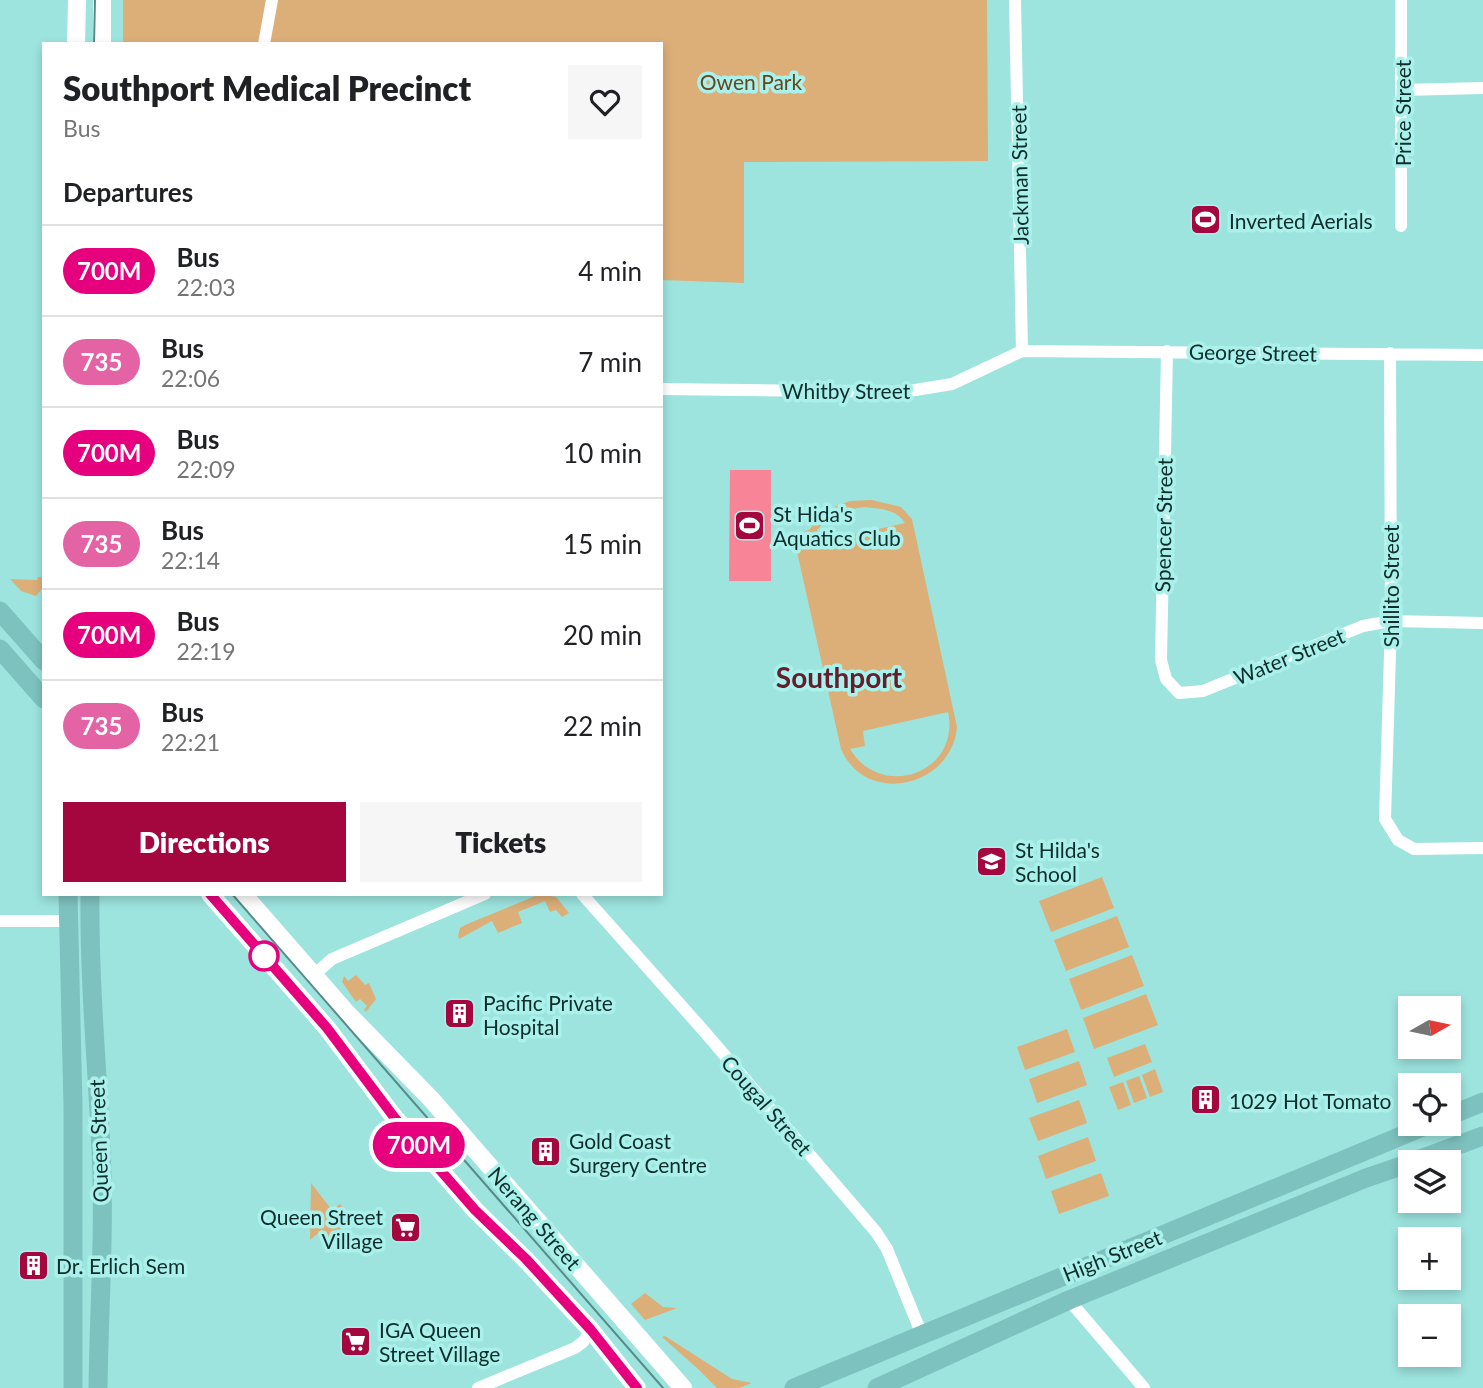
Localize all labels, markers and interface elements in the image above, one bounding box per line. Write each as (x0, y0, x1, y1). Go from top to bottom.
street label: Price Street (1390, 59, 1415, 166)
button: heart (568, 65, 642, 139)
text: Southport Medical Precinct (63, 68, 471, 108)
park label: Owen Park (700, 69, 803, 94)
street label: Jackman Street (1005, 104, 1033, 245)
text: Bus (63, 114, 100, 142)
text: Departures (63, 176, 193, 208)
sports icon: Inverted Aerials (1189, 203, 1223, 237)
place label: Inverted Aerials (1229, 208, 1373, 233)
text: Bus (176, 241, 219, 273)
text: 4 min (578, 255, 642, 287)
text: 700M (77, 256, 141, 285)
text: 22:03 (176, 273, 236, 301)
text: Bus (161, 332, 204, 364)
street label: George Street (1189, 338, 1318, 366)
text: 7 min (578, 346, 642, 378)
text: 735 (81, 347, 122, 376)
text: 22:06 (161, 364, 220, 392)
street label: Whitby Street (782, 378, 911, 403)
text: Bus (176, 423, 219, 455)
text: 10 min (563, 437, 642, 469)
text: 700M (77, 438, 141, 467)
text: 22:09 (176, 455, 236, 483)
street label: Spencer Street (1149, 457, 1177, 592)
place label: St Hida's Aquatics Club (773, 501, 901, 550)
sports icon: St Hida's Aquatics Club (733, 508, 767, 542)
text: Bus (161, 514, 204, 546)
street label: Shillito Street (1378, 524, 1403, 647)
text: 15 min (563, 528, 642, 560)
text: 735 (81, 529, 122, 558)
text: 22:14 (161, 546, 220, 574)
text: Bus (176, 605, 219, 637)
text: 20 min (563, 619, 642, 651)
text: 700M (77, 620, 141, 649)
street label: Water Street (1230, 622, 1348, 690)
text: 22:19 (176, 637, 236, 665)
district label: Southport (776, 660, 903, 694)
text: Bus (161, 696, 204, 728)
text: 22 min (563, 710, 642, 742)
text: 735 (81, 711, 122, 740)
text: 22:21 (161, 728, 220, 756)
button: Directions (63, 802, 346, 882)
button: Tickets (360, 802, 642, 882)
place label: St Hilda's School (1015, 837, 1100, 886)
school or university icon: St Hilda's School (975, 844, 1009, 878)
unlabelled marker (249, 941, 279, 971)
place label: Pacific Private Hospital (483, 990, 613, 1039)
north arrow (1398, 996, 1461, 1059)
map controls (1398, 996, 1461, 1367)
building icon: Pacific Private Hospital (443, 997, 477, 1031)
street label: Cougal Street (717, 1050, 818, 1161)
button: locate (1398, 1073, 1461, 1136)
street label: Queen Street (83, 1079, 113, 1203)
building icon: 1029 Hot Tomato (1189, 1083, 1223, 1117)
place label: 1029 Hot Tomato (1229, 1088, 1392, 1113)
line badge: 700M (370, 1122, 468, 1168)
place label: Gold Coast Surgery Centre (569, 1128, 707, 1177)
text: 700M (387, 1130, 451, 1159)
building icon: Gold Coast Surgery Centre (529, 1135, 563, 1169)
button: layers (1398, 1150, 1461, 1213)
street label: Nerang Street (484, 1161, 587, 1275)
place label: Queen Street Village (260, 1204, 383, 1253)
supermarket icon: Queen Street Village (389, 1211, 423, 1245)
street label: High Street (1059, 1224, 1165, 1286)
button: + (1398, 1227, 1461, 1290)
building icon: Dr. Erlich Sem (16, 1248, 50, 1282)
place label: Dr. Erlich Sem (56, 1253, 185, 1278)
button: − (1398, 1304, 1461, 1367)
place label: IGA Queen Street Village (379, 1317, 500, 1366)
supermarket icon: IGA Queen Street Village (339, 1324, 373, 1358)

